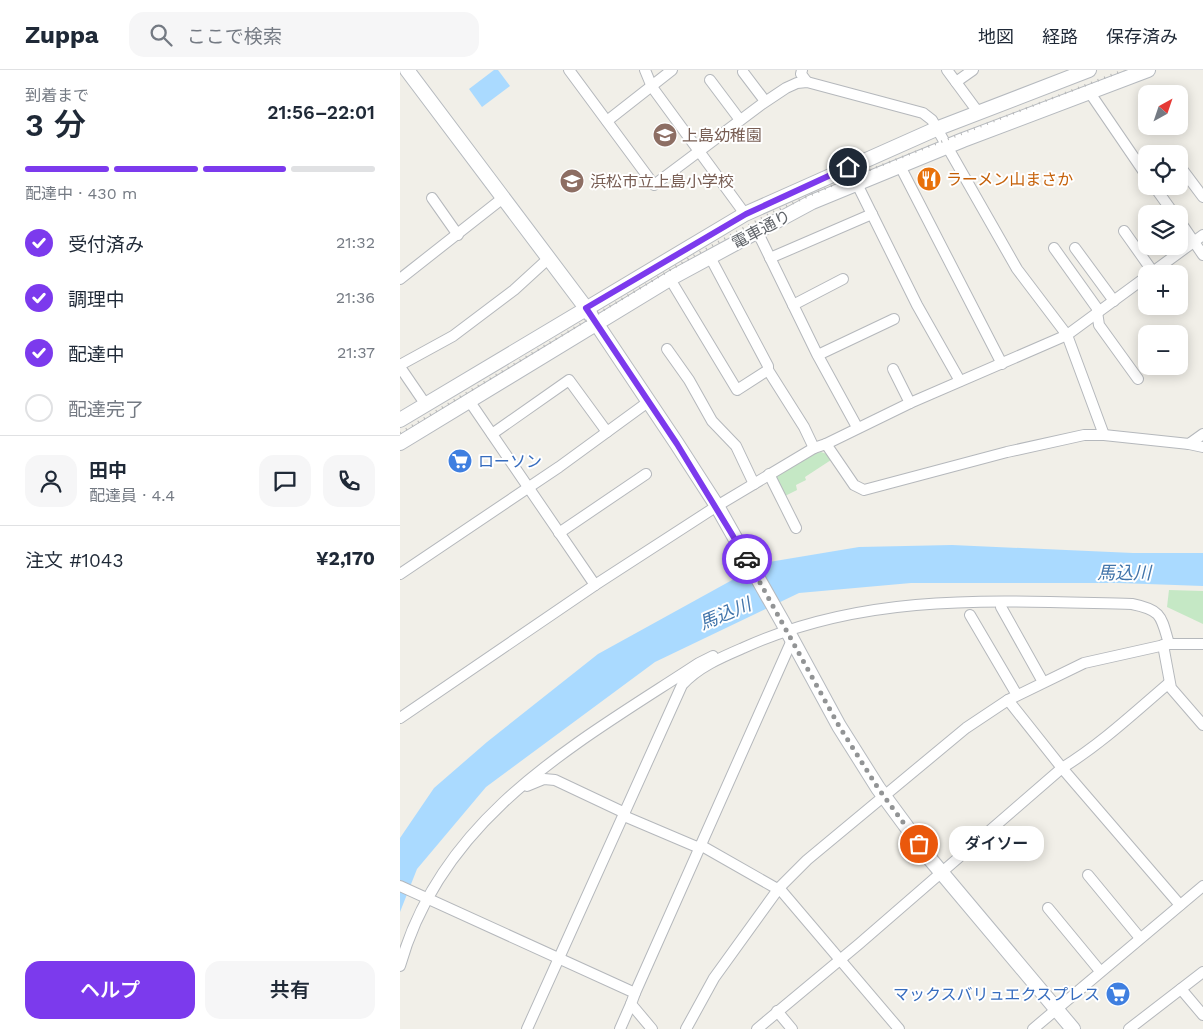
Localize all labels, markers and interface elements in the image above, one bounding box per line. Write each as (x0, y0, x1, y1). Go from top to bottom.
search box (129, 12, 479, 57)
text: Zuppa (25, 21, 99, 49)
icon: search (147, 21, 175, 49)
text: ここで検索 (187, 25, 282, 48)
text: 地図 (978, 26, 1014, 47)
text: 経路 (1042, 26, 1078, 47)
text: 保存済み (1106, 26, 1178, 47)
north arrow (1138, 85, 1188, 135)
map controls (1138, 85, 1188, 375)
text: 到着まで (25, 86, 89, 105)
text: 21:56–22:01 (267, 101, 375, 124)
text: 3 分 (25, 106, 86, 144)
school or university icon: 上島幼稚園 (652, 122, 678, 148)
place label: 上島幼稚園 (682, 126, 762, 145)
button: locate (1138, 145, 1188, 195)
pin (827, 146, 869, 188)
icon: home (834, 153, 862, 181)
restaurant icon: ラーメン山まさか (916, 166, 942, 192)
school or university icon: 浜松市立上島小学校 (559, 168, 585, 194)
place label: ラーメン山まさか (946, 170, 1073, 189)
place label: 浜松市立上島小学校 (590, 172, 734, 191)
text: 配達中 · 430 m (25, 184, 137, 203)
button: layers (1138, 205, 1188, 255)
street label: 電車通り (729, 206, 794, 253)
icon: check (25, 229, 53, 257)
text: 受付済み (68, 233, 144, 256)
text: 21:32 (336, 233, 375, 252)
button: + (1138, 265, 1188, 315)
icon: check (25, 284, 53, 312)
text: 調理中 (68, 288, 125, 311)
text: 21:36 (336, 288, 375, 307)
button: − (1138, 325, 1188, 375)
icon: check (25, 339, 53, 367)
text: 配達中 (68, 343, 125, 366)
text: 21:37 (337, 343, 375, 362)
text: 配達完了 (68, 398, 144, 421)
supermarket icon: ローソン (447, 448, 473, 474)
place label: ローソン (478, 452, 542, 471)
button: person (25, 455, 77, 507)
button: chat (259, 455, 311, 507)
button: phone (323, 455, 375, 507)
text: 田中 (89, 459, 127, 482)
text: 配達員 · 4.4 (89, 486, 175, 505)
courier (722, 534, 772, 584)
icon: car (733, 545, 761, 573)
text: ¥2,170 (316, 547, 375, 570)
text: 注文 #1043 (25, 549, 124, 572)
water label: 馬込川 (1097, 562, 1153, 583)
water label: 馬込川 (696, 593, 756, 634)
pin (898, 823, 940, 865)
callout: ダイソー (949, 826, 1044, 862)
icon: bag (905, 830, 933, 858)
text: ダイソー (964, 834, 1029, 853)
button: ヘルプ (25, 961, 195, 1019)
button: 共有 (205, 961, 375, 1019)
supermarket icon: マックスバリュエクスプレス (1105, 981, 1131, 1007)
place label: マックスバリュエクスプレス (893, 985, 1100, 1004)

